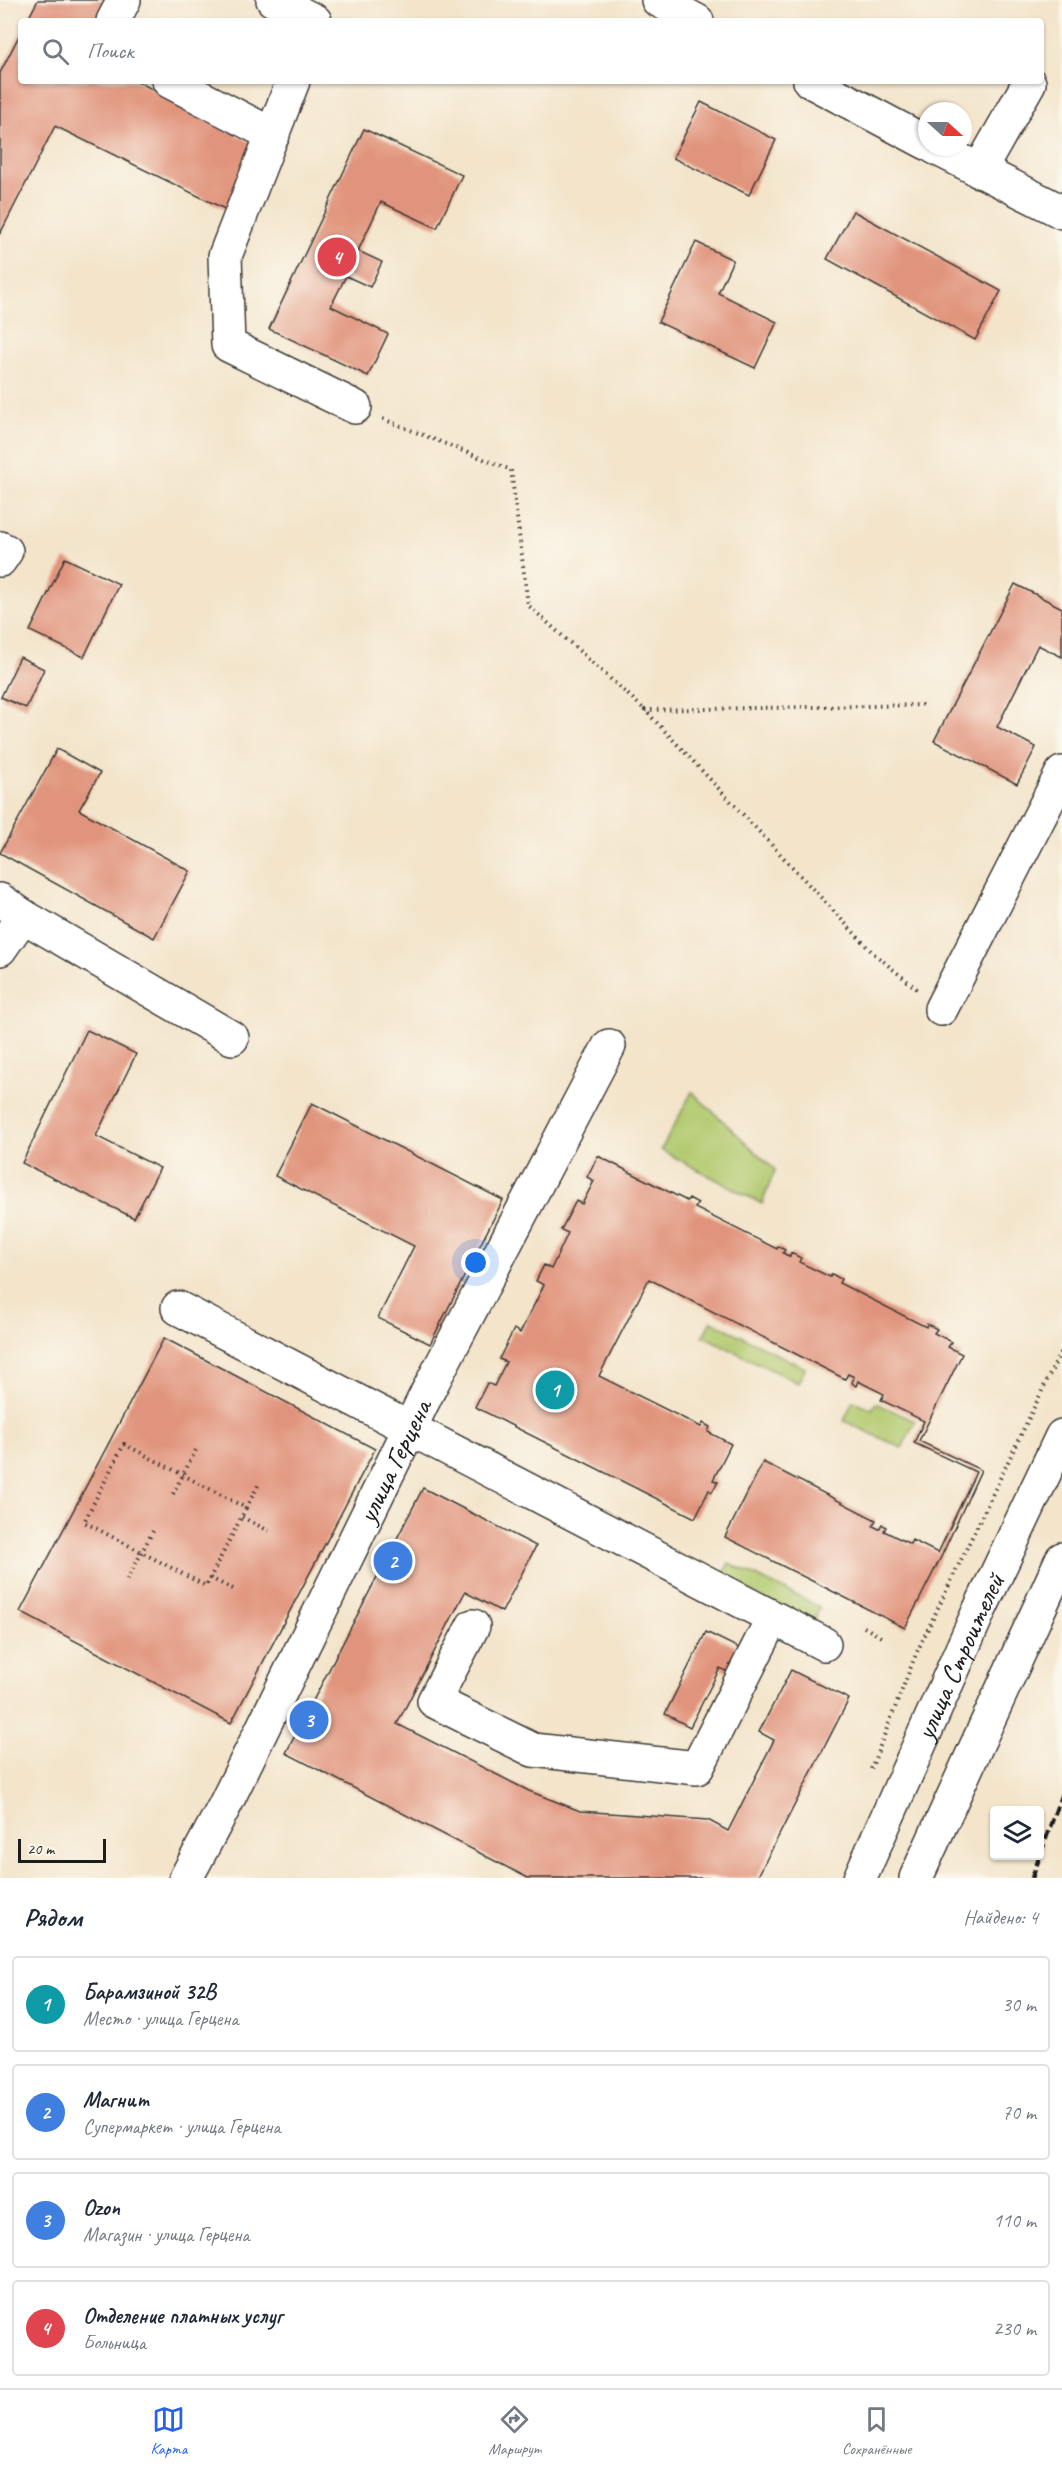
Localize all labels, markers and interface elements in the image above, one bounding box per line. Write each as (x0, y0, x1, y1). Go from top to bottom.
search box (18, 18, 1044, 84)
icon: search (39, 35, 72, 68)
text: Поиск (87, 37, 133, 65)
north arrow (918, 102, 972, 156)
pin: 4 (318, 234, 356, 280)
your location (461, 1248, 490, 1277)
pin: 1 (536, 1368, 574, 1412)
street label: улица Герцена (348, 1392, 440, 1530)
pin: 2 (374, 1538, 412, 1584)
street label: улица Строителей (906, 1566, 1013, 1747)
pin: 3 (290, 1698, 328, 1742)
map controls (990, 1806, 1044, 1860)
button: layers (990, 1806, 1044, 1860)
scale bar (18, 1836, 106, 1864)
text: 20 m (27, 1839, 54, 1859)
text: Рядом (24, 1901, 82, 1934)
text: Найдено: 4 (963, 1905, 1038, 1930)
text: Барамзиной 32В (83, 1978, 216, 2006)
text: 1 (41, 1992, 50, 2017)
text: 30 m (1002, 1992, 1036, 2017)
text: Место · улица Герцена (83, 2006, 238, 2031)
text: Магнит (83, 2086, 149, 2114)
text: 2 (41, 2100, 50, 2125)
text: 70 m (1002, 2100, 1036, 2125)
text: Супермаркет · улица Герцена (83, 2114, 280, 2139)
text: Ozon (83, 2194, 120, 2222)
text: 3 (41, 2208, 50, 2233)
text: 110 m (993, 2208, 1036, 2233)
text: Магазин · улица Герцена (83, 2222, 249, 2247)
text: Отделение платных услуг (83, 2302, 283, 2330)
text: 4 (41, 2316, 50, 2341)
text: 230 m (993, 2316, 1036, 2341)
text: Больница (83, 2330, 146, 2355)
tab: Карта (151, 2403, 187, 2459)
tab: Маршрут (488, 2403, 541, 2459)
tab: Сохранённые (842, 2403, 911, 2459)

